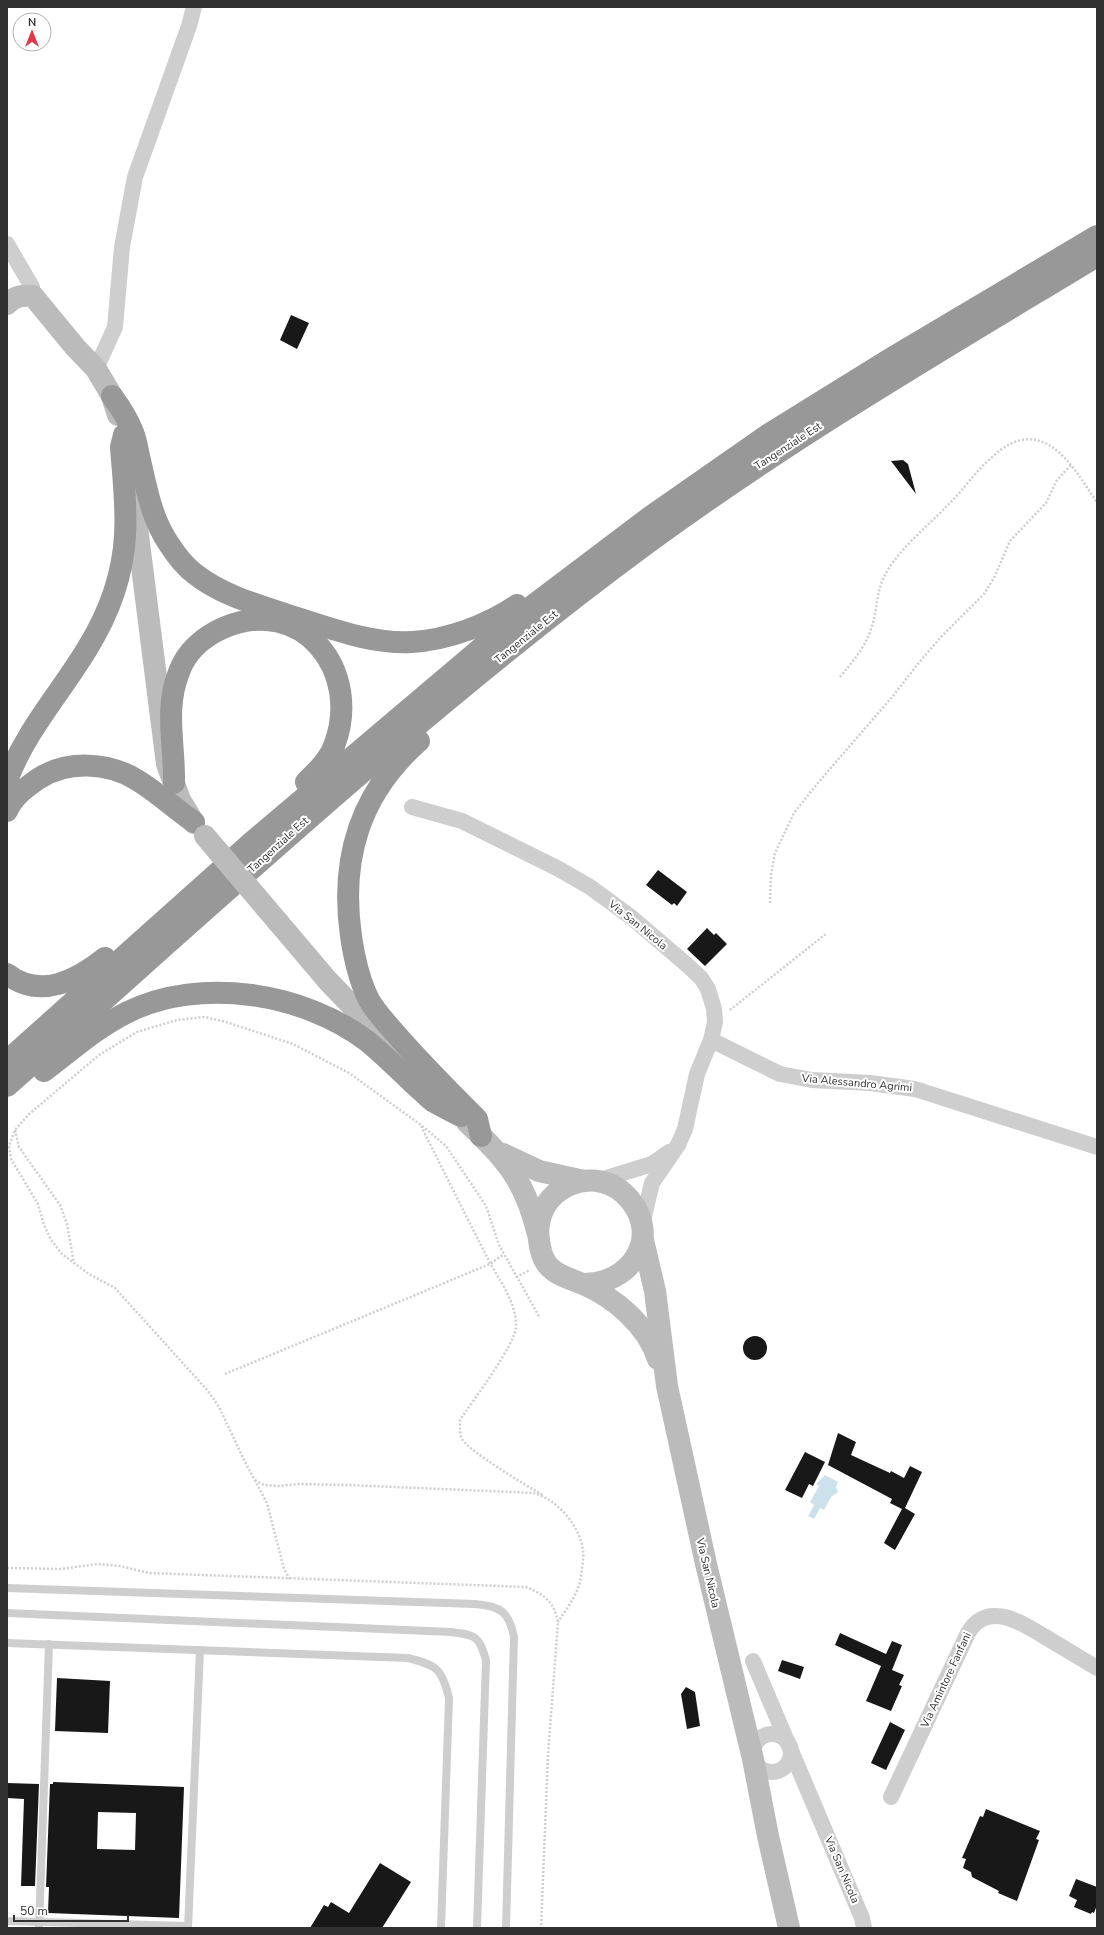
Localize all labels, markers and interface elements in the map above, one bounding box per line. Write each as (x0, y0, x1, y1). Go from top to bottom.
north arrow (12, 12, 52, 52)
text: N (28, 15, 36, 30)
street label: Tangenziale Est (752, 419, 825, 473)
street label: Tangenziale Est (491, 607, 561, 667)
street label: Tangenziale Est (244, 814, 312, 876)
street label: Via San Nicola (605, 896, 671, 953)
street label: Via Alessandro Agrimi (800, 1071, 913, 1095)
street label: Via San Nicola (692, 1536, 723, 1610)
street label: Via Amintore Fanfani (917, 1630, 975, 1731)
street label: Via San Nicola (821, 1833, 863, 1906)
scale bar (14, 1897, 128, 1923)
text: 50 m (20, 1903, 48, 1919)

